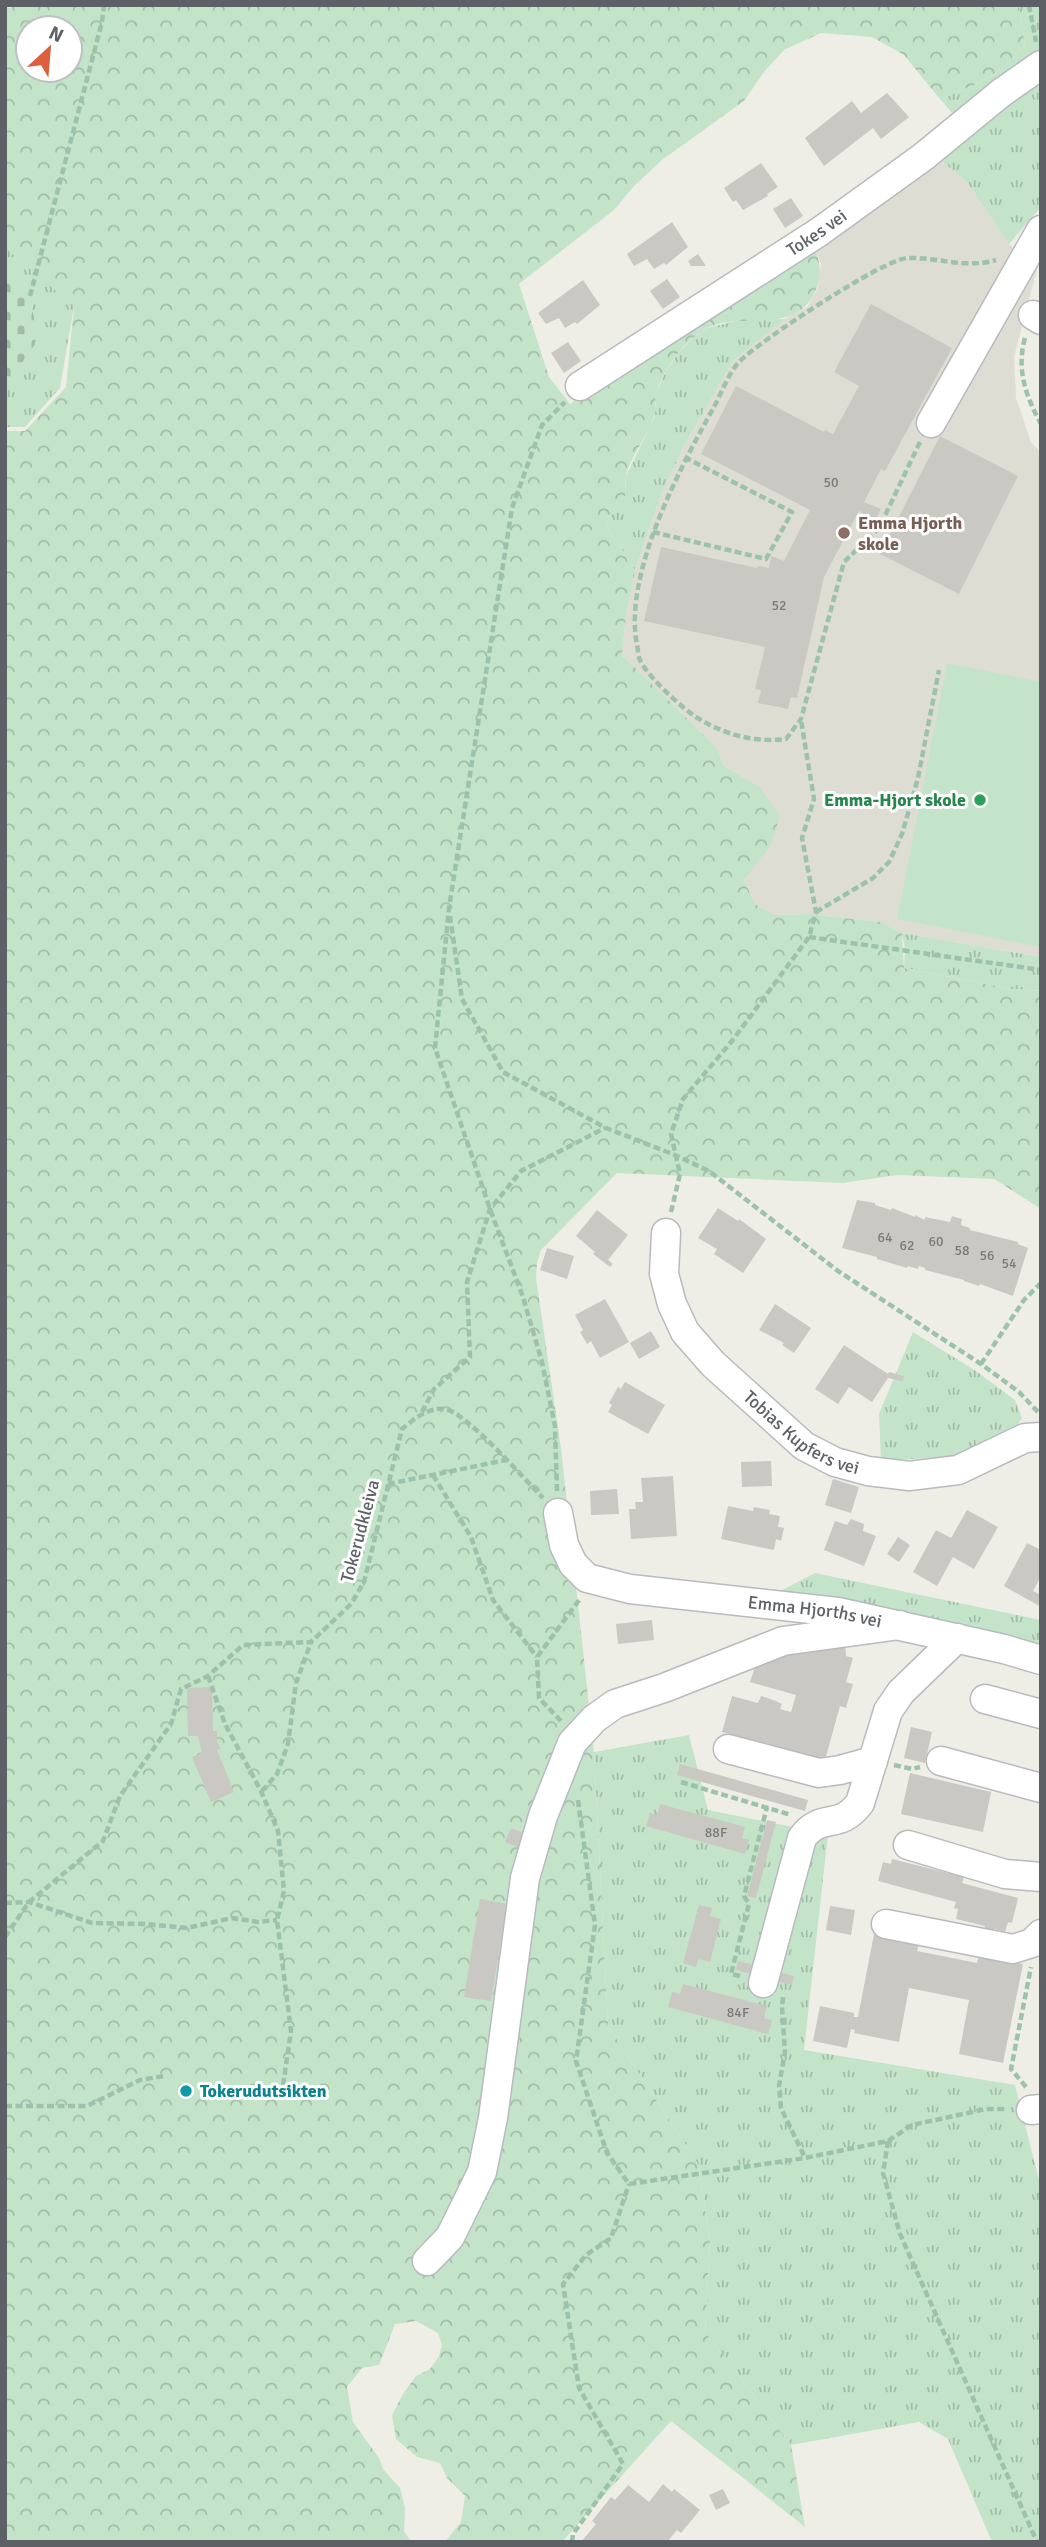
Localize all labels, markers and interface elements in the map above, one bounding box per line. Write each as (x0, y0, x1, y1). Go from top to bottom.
north arrow (14, 14, 84, 84)
text: N (45, 21, 67, 48)
street label: Tokes vei (782, 205, 851, 261)
house number: 50 (823, 474, 839, 491)
place label: Emma Hjorth skole (858, 512, 962, 555)
marker: Emma Hjorth skole (836, 525, 852, 541)
house number: 52 (771, 597, 787, 614)
place label: Emma-Hjort skole (824, 789, 966, 811)
marker: Emma-Hjort skole (972, 792, 988, 808)
house number: 64 (877, 1229, 893, 1246)
house number: 60 (928, 1233, 944, 1250)
house number: 62 (899, 1237, 915, 1254)
house number: 58 (954, 1242, 970, 1259)
house number: 56 (979, 1247, 995, 1264)
house number: 54 (1001, 1255, 1017, 1272)
street label: Tobias Kupfers vei (739, 1386, 862, 1479)
street label: Tokerudkleiva (336, 1477, 384, 1585)
street label: Emma Hjorths vei (747, 1591, 884, 1632)
house number: 88F (705, 1824, 727, 1841)
house number: 84F (727, 2004, 749, 2021)
place label: Tokerudutsikten (200, 2080, 327, 2102)
marker: Tokerudutsikten (178, 2083, 194, 2099)

